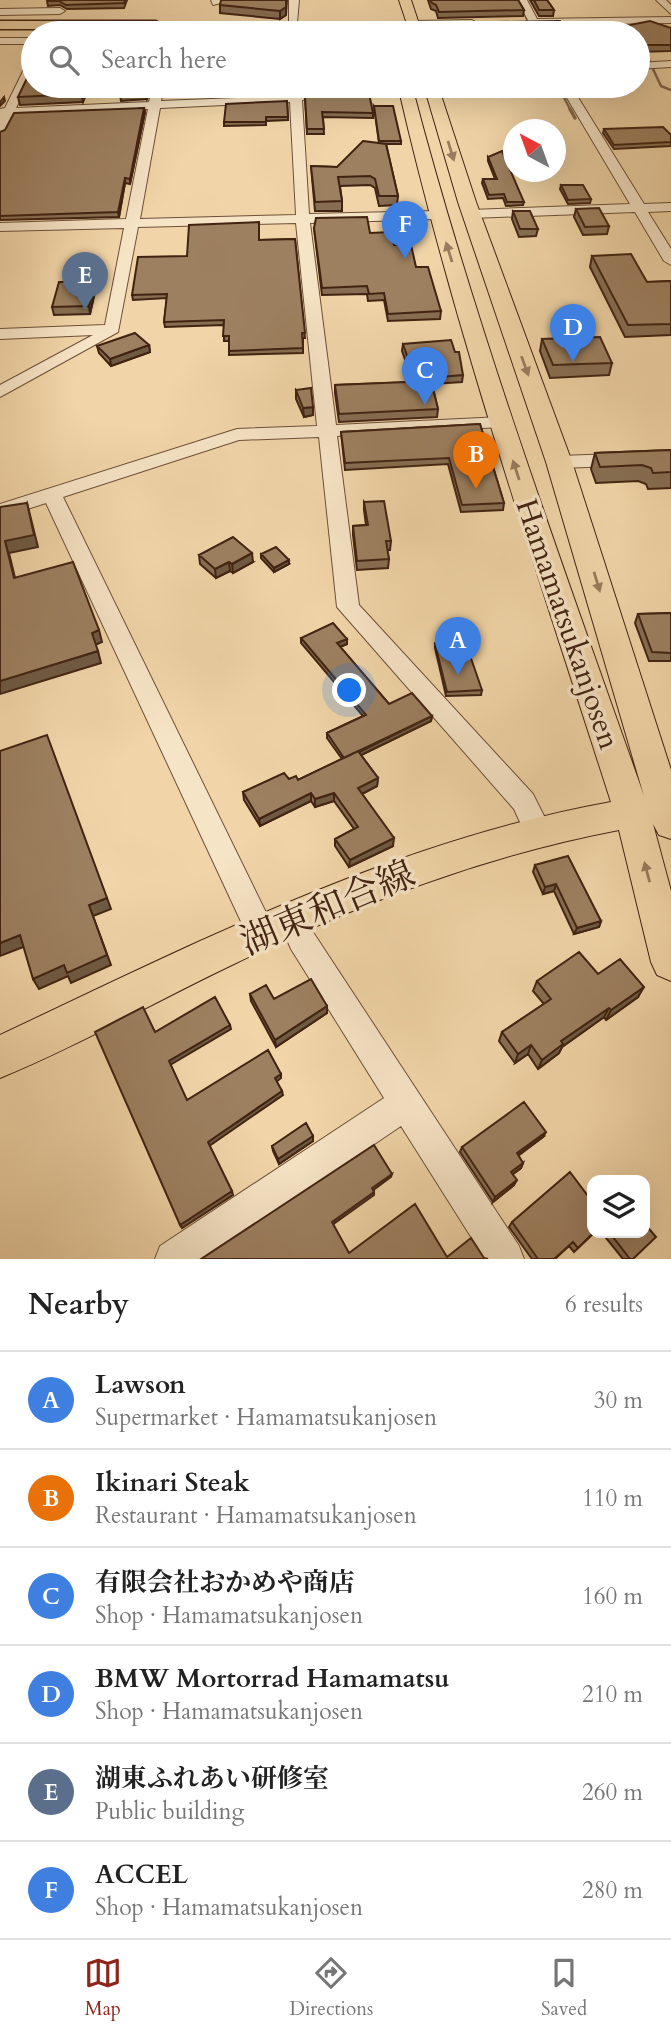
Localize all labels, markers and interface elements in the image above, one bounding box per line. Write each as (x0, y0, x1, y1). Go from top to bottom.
search box (21, 21, 650, 98)
icon: search (45, 41, 83, 79)
text: Search here (101, 42, 227, 77)
north arrow (503, 119, 566, 182)
one-way arrow (447, 141, 457, 162)
pin: F (382, 201, 428, 259)
one-way arrow (444, 242, 454, 263)
pin: E (62, 252, 108, 310)
pin: D (550, 304, 596, 362)
pin: C (402, 347, 448, 405)
one-way arrow (520, 356, 531, 377)
pin: B (453, 431, 499, 489)
one-way arrow (510, 459, 521, 480)
street label: Hamamatsukanjosen (505, 494, 630, 755)
one-way arrow (592, 572, 602, 593)
pin: A (435, 617, 481, 675)
your location (332, 673, 366, 707)
street label: 湖東和合線 (232, 849, 422, 967)
one-way arrow (641, 861, 652, 883)
map controls (587, 1175, 650, 1238)
button: layers (587, 1175, 650, 1238)
text: Nearby (28, 1284, 129, 1325)
text: 6 results (565, 1289, 643, 1320)
text: Lawson (95, 1367, 186, 1402)
text: A (42, 1385, 60, 1416)
text: 30 m (594, 1385, 643, 1416)
text: Supermarket · Hamamatsukanjosen (95, 1402, 437, 1433)
text: Ikinari Steak (95, 1465, 250, 1500)
text: B (43, 1483, 59, 1514)
text: 110 m (582, 1483, 643, 1514)
text: Restaurant · Hamamatsukanjosen (95, 1500, 417, 1531)
text: 有限会社おかめや商店 (95, 1565, 355, 1600)
text: C (42, 1581, 60, 1612)
text: 160 m (582, 1581, 643, 1612)
text: Shop · Hamamatsukanjosen (95, 1600, 363, 1631)
text: BMW Mortorrad Hamamatsu (95, 1661, 450, 1696)
text: D (41, 1679, 61, 1710)
text: 210 m (582, 1679, 643, 1710)
text: Shop · Hamamatsukanjosen (95, 1696, 363, 1727)
text: 湖東ふれあい研修室 (95, 1761, 329, 1796)
text: E (44, 1777, 58, 1808)
text: 260 m (582, 1777, 643, 1808)
text: Public building (95, 1796, 245, 1827)
text: ACCEL (95, 1857, 188, 1892)
text: F (44, 1875, 58, 1906)
text: 280 m (582, 1875, 643, 1906)
text: Shop · Hamamatsukanjosen (95, 1892, 363, 1923)
tab: Map (84, 1954, 122, 2022)
tab: Directions (290, 1954, 373, 2022)
tab: Saved (541, 1954, 587, 2022)

